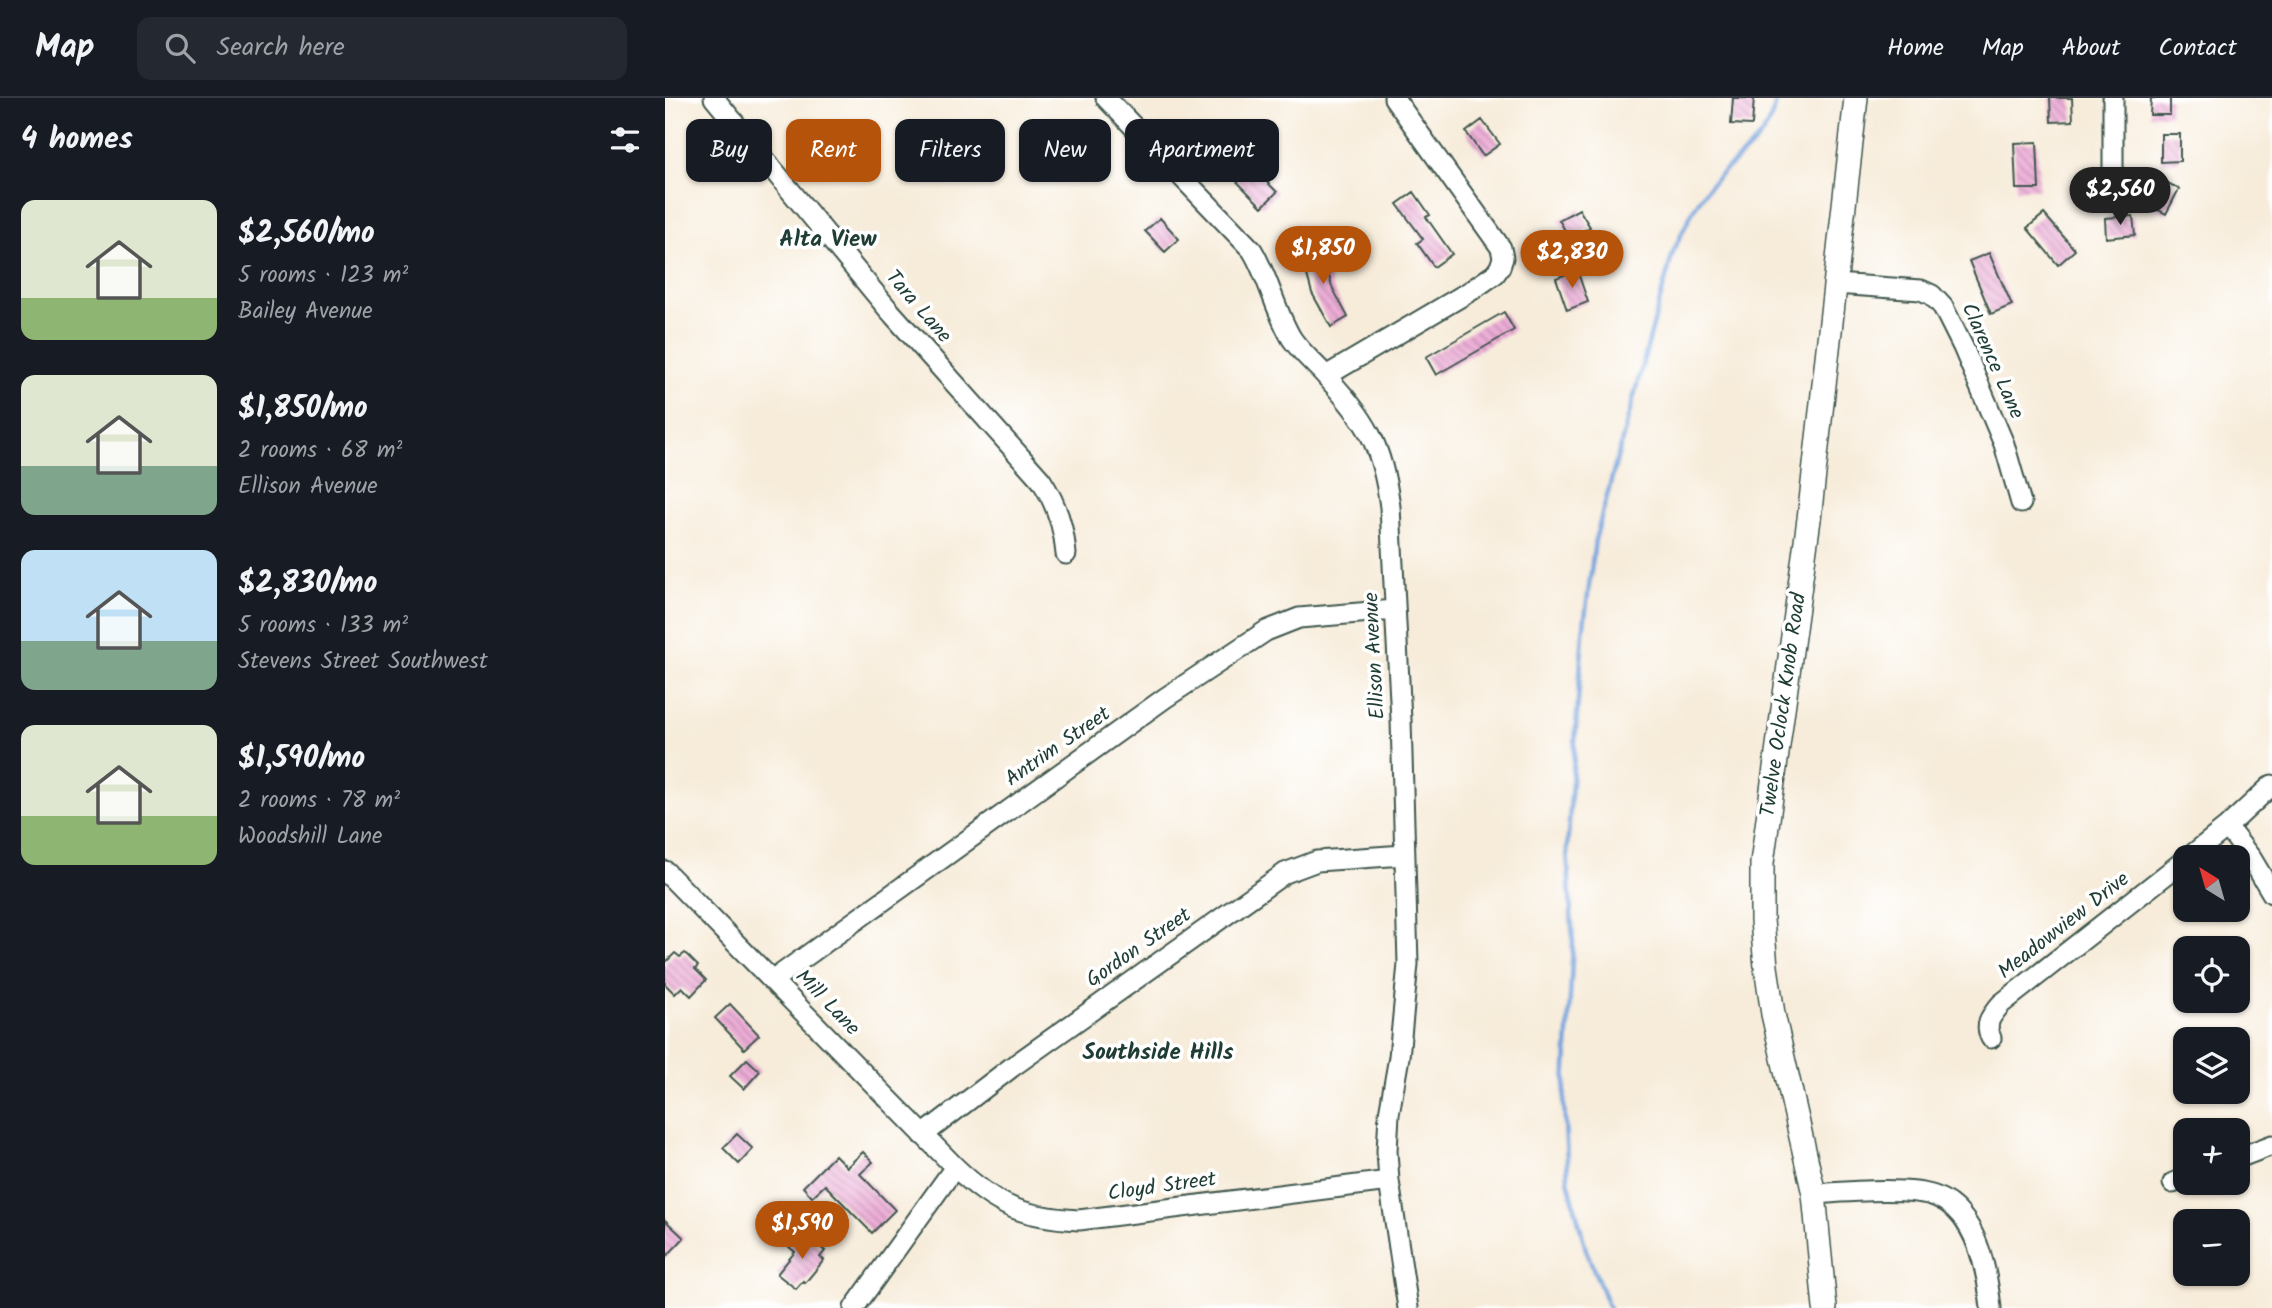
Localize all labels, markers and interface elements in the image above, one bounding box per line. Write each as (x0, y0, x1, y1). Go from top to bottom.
search box (137, 17, 627, 80)
text: Map (35, 22, 95, 75)
text: Search here (217, 27, 345, 69)
icon: search (161, 29, 199, 67)
text: Home (1887, 29, 1944, 68)
text: Map (1982, 29, 2024, 68)
text: About (2062, 29, 2120, 68)
text: Contact (2158, 29, 2237, 68)
text: 4 homes (21, 116, 133, 164)
chip: Buy (686, 119, 772, 182)
chip: Rent (786, 119, 881, 182)
chip: Filters (895, 119, 1005, 182)
chip: New (1019, 119, 1111, 182)
chip: Apartment (1125, 119, 1279, 182)
icon: filters (606, 121, 644, 159)
pin: $2,560 (2063, 167, 2177, 227)
text: $2,560 (2086, 172, 2154, 208)
text: $2,560/mo (238, 210, 375, 258)
district label: Alta View (779, 222, 877, 258)
pin: $1,850 (1266, 226, 1380, 286)
icon: home (77, 228, 161, 312)
pin: $2,830 (1515, 230, 1629, 290)
text: $1,850 (1291, 231, 1355, 267)
text: $2,830 (1536, 235, 1608, 271)
text: 5 rooms · 123 m² (238, 258, 408, 294)
street label: Tara Lane (877, 263, 960, 352)
text: Bailey Avenue (238, 294, 373, 330)
street label: Clarence Lane (1952, 297, 2033, 425)
text: $1,850/mo (238, 385, 368, 433)
icon: home (77, 403, 161, 487)
text: 2 rooms · 68 m² (238, 433, 402, 469)
text: Ellison Avenue (238, 469, 378, 505)
text: $2,830/mo (238, 560, 377, 608)
icon: home (77, 578, 161, 662)
street label: Twelve Oclock Knob Road (1752, 590, 1816, 819)
street label: Ellison Avenue (1355, 591, 1395, 721)
text: 5 rooms · 133 m² (238, 608, 408, 644)
text: Stevens Street Southwest (238, 644, 488, 680)
street label: Antrim Street (998, 698, 1118, 796)
text: $1,590/mo (238, 735, 365, 783)
icon: home (77, 753, 161, 837)
text: 2 rooms · 78 m² (238, 783, 400, 819)
text: Woodshill Lane (238, 819, 382, 855)
north arrow (2173, 845, 2251, 922)
map controls (2173, 845, 2250, 1286)
street label: Meadowview Drive (1991, 864, 2137, 988)
street label: Gordon Street (1079, 899, 1199, 997)
button: locate (2173, 936, 2250, 1013)
street label: Mill Lane (787, 962, 868, 1044)
button: layers (2173, 1027, 2250, 1104)
district label: Southside Hills (1083, 1035, 1234, 1071)
button: + (2173, 1118, 2250, 1195)
street label: Cloyd Street (1106, 1163, 1219, 1211)
pin: $1,590 (745, 1202, 859, 1261)
text: $1,590 (771, 1206, 833, 1242)
button: − (2173, 1209, 2250, 1286)

